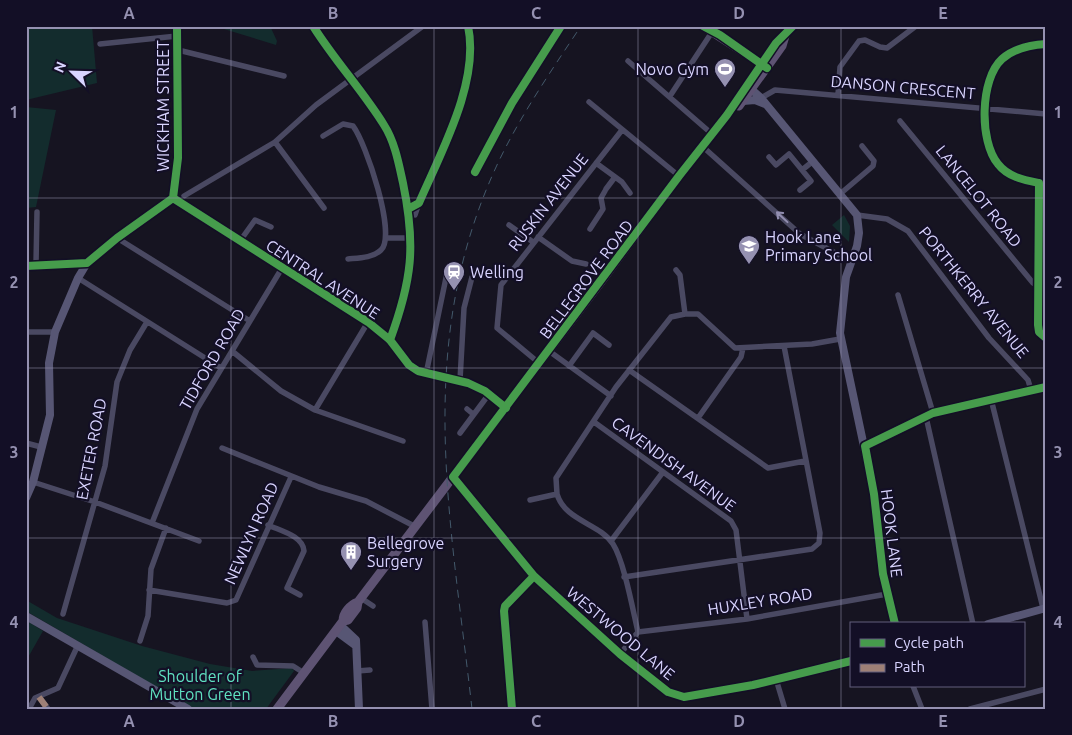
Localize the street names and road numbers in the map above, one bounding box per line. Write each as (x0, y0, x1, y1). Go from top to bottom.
street label: WICKHAM STREET (154, 40, 172, 172)
street label: DANSON CRESCENT (830, 72, 976, 102)
street label: LANCELOT ROAD (933, 142, 1025, 250)
street label: RUSKIN AVENUE (505, 150, 592, 254)
street label: BELLEGROVE ROAD (536, 216, 636, 342)
street label: PORTHKERRY AVENUE (916, 223, 1032, 361)
street label: CENTRAL AVENUE (263, 236, 383, 322)
street label: TIDFORD ROAD (176, 305, 248, 413)
street label: EXETER ROAD (72, 397, 110, 501)
street label: CAVENDISH AVENUE (608, 413, 740, 515)
street label: NEWLYN ROAD (220, 479, 282, 587)
street label: HOOK LANE (878, 488, 906, 578)
street label: WESTWOOD LANE (563, 583, 679, 683)
street label: HUXLEY ROAD (706, 584, 814, 618)

